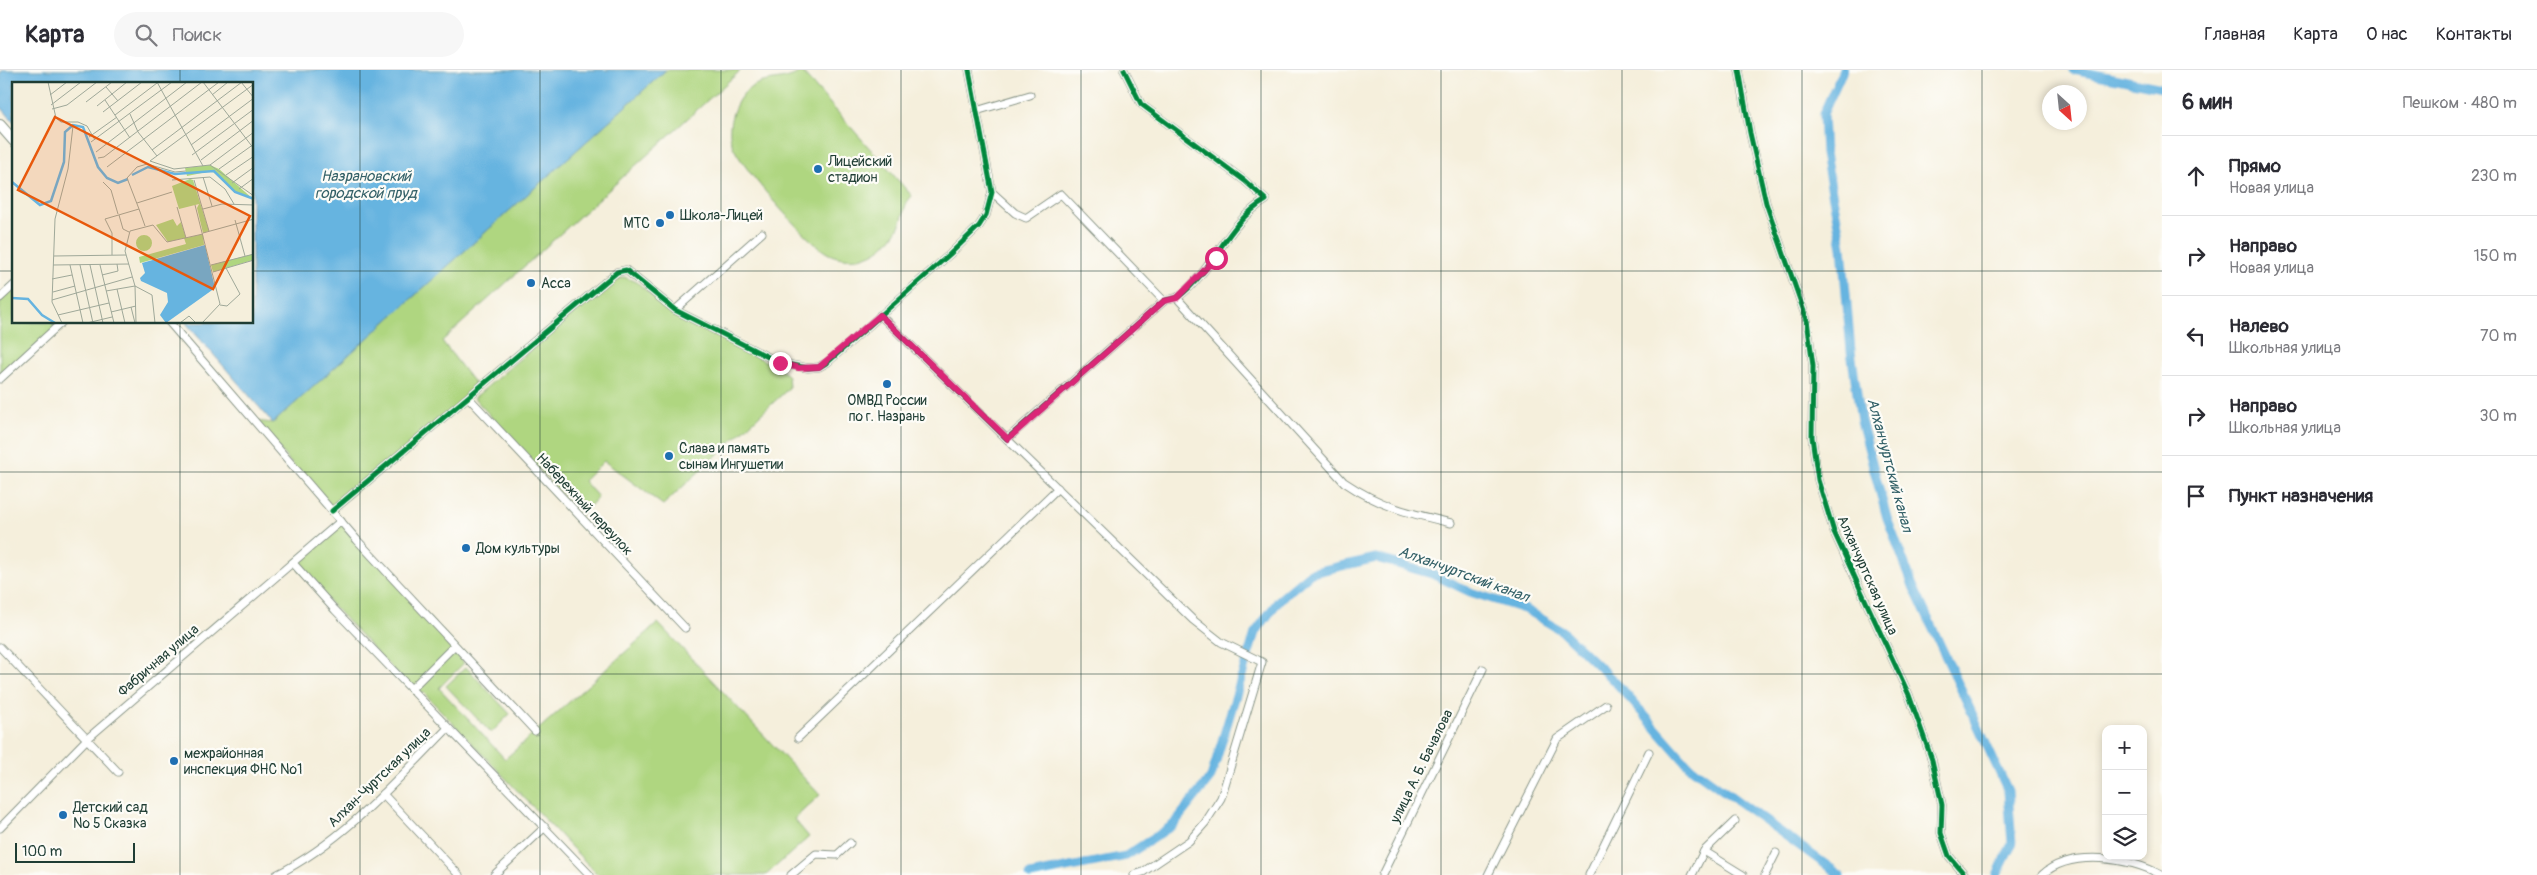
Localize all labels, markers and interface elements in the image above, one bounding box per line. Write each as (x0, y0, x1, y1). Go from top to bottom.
search box (114, 12, 464, 57)
text: Карта (25, 20, 84, 49)
icon: search (132, 21, 160, 49)
text: Поиск (172, 23, 222, 47)
text: Главная (2204, 23, 2265, 46)
text: Карта (2293, 23, 2338, 46)
text: О нас (2366, 23, 2408, 46)
text: Контакты (2436, 23, 2512, 46)
inset map (12, 82, 254, 324)
north arrow (2042, 85, 2087, 130)
text: 6 мин (2182, 89, 2232, 116)
text: Пешком · 480 m (2403, 93, 2517, 113)
place label: Лицейский стадион (827, 153, 892, 186)
text: Прямо (2229, 154, 2281, 178)
icon: ahead (2182, 162, 2210, 190)
marker: Лицейский стадион (812, 163, 824, 175)
text: 230 m (2471, 166, 2517, 186)
water label: Назрановский городской пруд (315, 167, 419, 203)
text: Новая улица (2229, 178, 2314, 198)
place label: Школа-Лицей (680, 207, 763, 224)
marker: Школа-Лицей (664, 209, 676, 221)
place label: МТС (624, 215, 650, 232)
marker: МТС (654, 217, 666, 229)
text: Направо (2229, 234, 2297, 258)
icon: right (2182, 242, 2210, 270)
text: 150 m (2473, 246, 2517, 266)
route start (1205, 247, 1228, 270)
text: Новая улица (2229, 258, 2314, 278)
place label: Асса (541, 275, 571, 292)
marker: Асса (525, 277, 537, 289)
text: Налево (2229, 314, 2289, 338)
icon: left (2182, 322, 2210, 350)
text: 70 m (2480, 326, 2517, 346)
text: Школьная улица (2229, 338, 2341, 358)
route end (769, 352, 792, 375)
marker: ОМВД России по г. Назрань (881, 378, 893, 390)
place label: ОМВД России по г. Назрань (847, 392, 927, 425)
text: Направо (2229, 394, 2297, 418)
water label: Алханчуртский канал (1863, 396, 1917, 535)
icon: right (2182, 402, 2210, 430)
text: 30 m (2479, 406, 2517, 426)
text: Школьная улица (2229, 418, 2341, 438)
place label: Слава и память сынам Ингушетии (679, 440, 783, 473)
street label: Набережный переулок (533, 450, 636, 559)
marker: Слава и память сынам Ингушетии (663, 450, 675, 462)
icon: arrive (2182, 482, 2210, 510)
text: Пункт назначения (2229, 484, 2373, 508)
street label: Алханчуртская улица (1834, 513, 1902, 638)
place label: Дом культуры (475, 540, 560, 557)
marker: Дом культуры (460, 542, 472, 554)
water label: Алханчуртский канал (1396, 542, 1533, 607)
street label: Фабричная улица (114, 621, 202, 700)
street label: улица А. Б. Бачалова (1386, 707, 1456, 827)
street label: Алхан-Чуртская улица (324, 724, 434, 831)
map controls (2102, 725, 2147, 860)
button: + (2102, 725, 2147, 770)
place label: межрайонная инспекция ФНС №1 (184, 745, 303, 778)
marker: межрайонная инспекция ФНС №1 (168, 755, 180, 767)
button: − (2102, 770, 2147, 815)
place label: Детский сад № 5 Сказка (72, 799, 148, 832)
marker: Детский сад № 5 Сказка (57, 809, 69, 821)
button: layers (2102, 815, 2147, 860)
scale bar (15, 840, 135, 863)
text: 100 m (22, 843, 62, 860)

